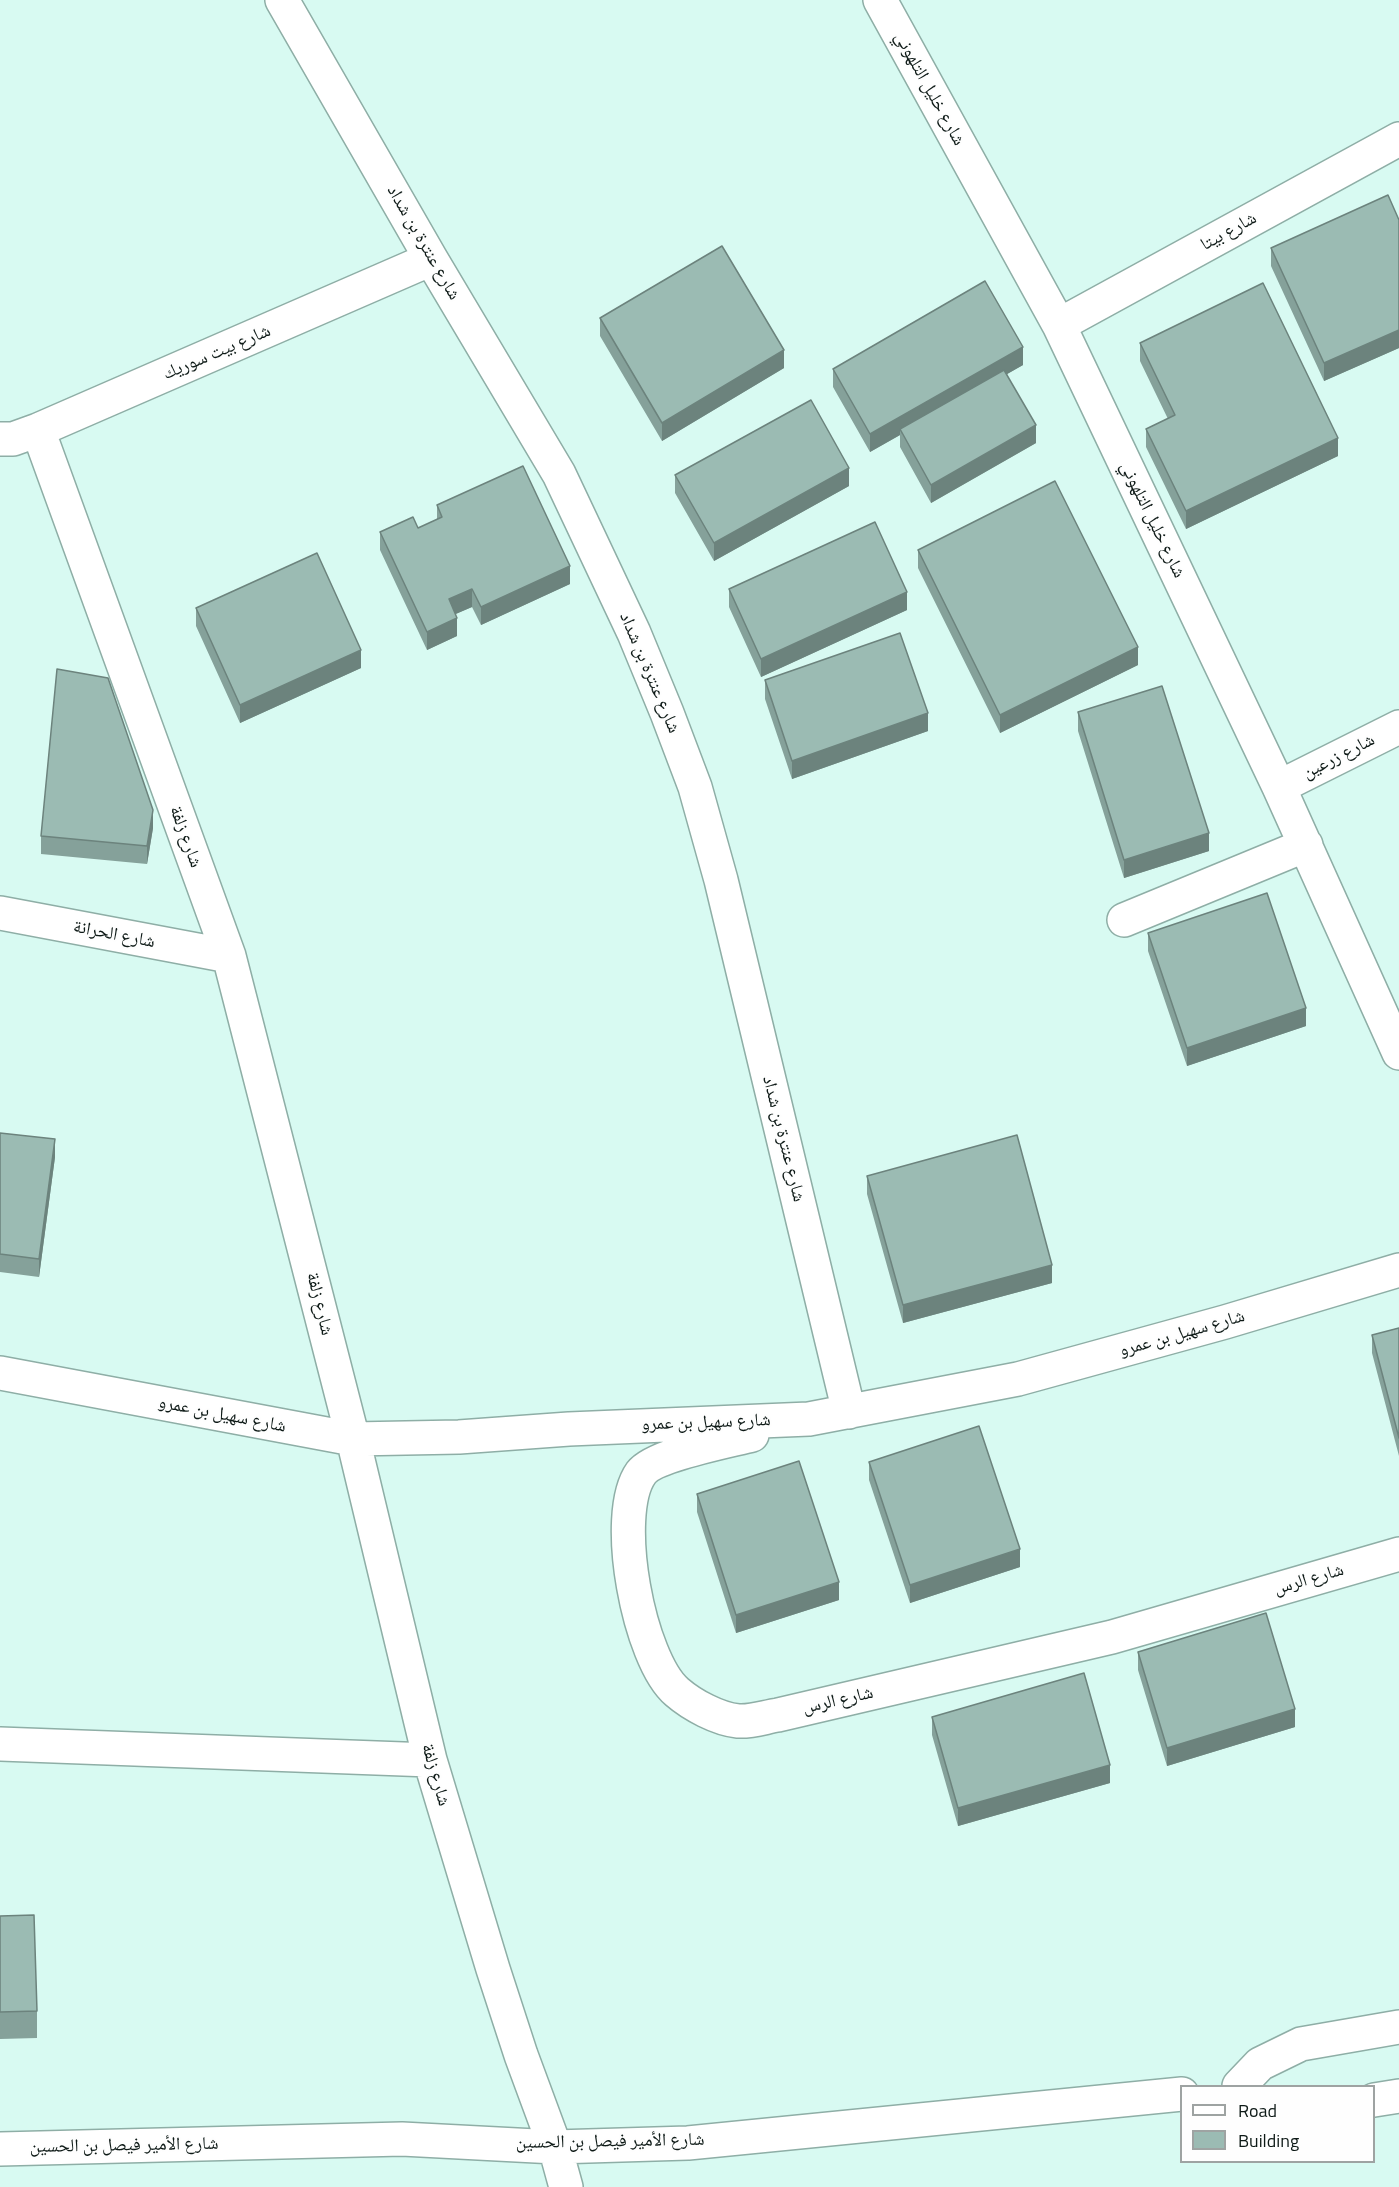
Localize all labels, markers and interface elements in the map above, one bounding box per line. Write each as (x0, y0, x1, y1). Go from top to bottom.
street label: شارع خليل التلهوني (889, 28, 969, 150)
street label: شارع عنترة بن شداد (381, 182, 465, 304)
street label: شارع بيتا (1197, 208, 1261, 256)
street label: شارع بيت سوريك (160, 321, 274, 385)
street label: شارع خليل التلهوني (1115, 458, 1189, 582)
street label: شارع عنترة بن شداد (614, 609, 684, 737)
street label: شارع زرعين (1299, 730, 1379, 784)
street label: شارع زلفة (164, 803, 206, 871)
street label: شارع الحرانة (71, 916, 157, 954)
street label: شارع عنترة بن شداد (757, 1074, 809, 1204)
street label: شارع زلفة (301, 1270, 337, 1338)
street label: شارع سهيل بن عمرو (1117, 1306, 1247, 1362)
street label: شارع سهيل بن عمرو (156, 1392, 288, 1438)
street label: شارع سهيل بن عمرو (641, 1410, 771, 1436)
street label: شارع الرس (1272, 1560, 1346, 1600)
street label: شارع الرس (801, 1682, 875, 1720)
street label: شارع زلفة (416, 1741, 454, 1809)
legend (1180, 2085, 1375, 2163)
text: Road (1238, 2097, 1277, 2124)
text: Building (1238, 2127, 1299, 2154)
street label: شارع الأمير فيصل بن الحسين (515, 2130, 705, 2154)
street label: شارع الأمير فيصل بن الحسين (29, 2134, 219, 2158)

